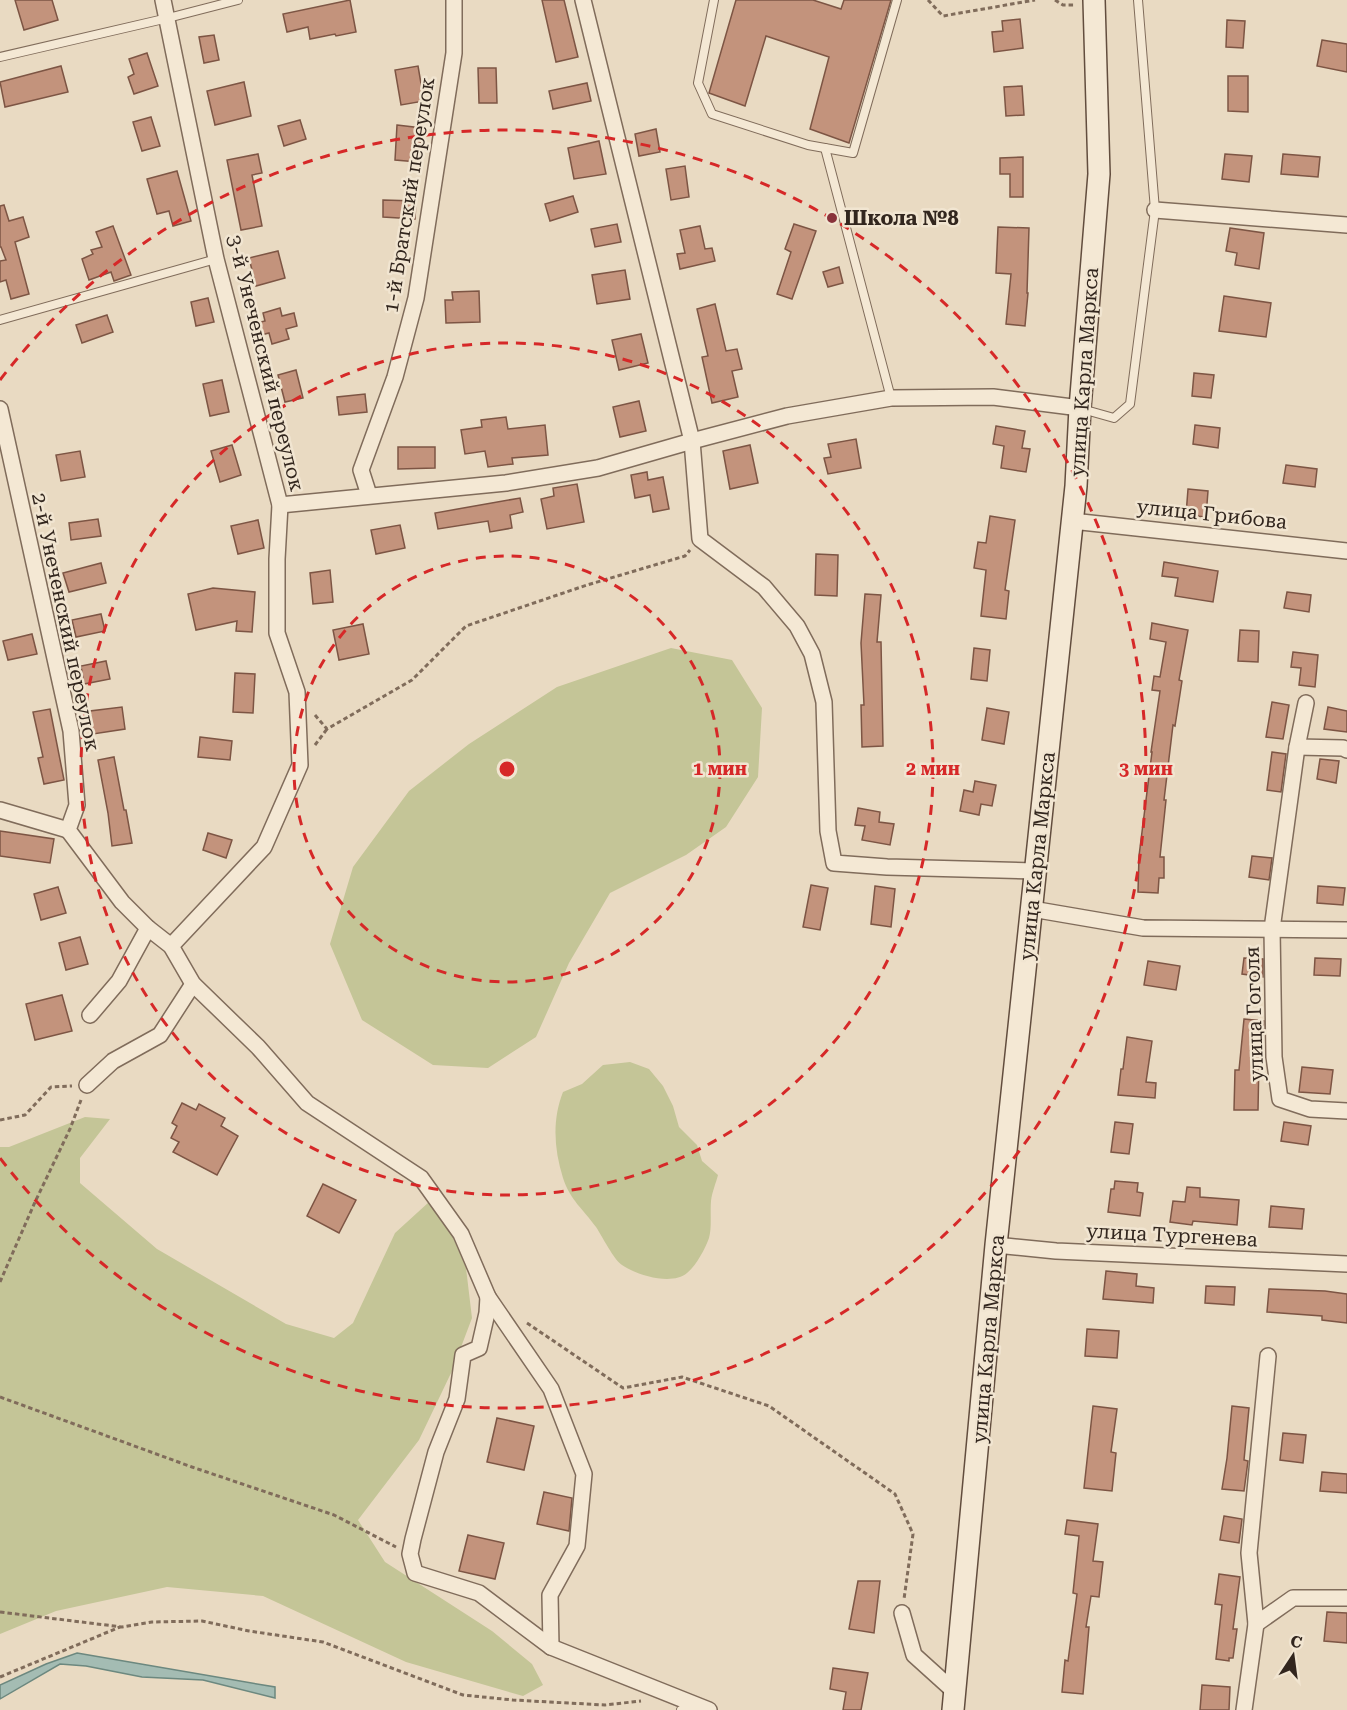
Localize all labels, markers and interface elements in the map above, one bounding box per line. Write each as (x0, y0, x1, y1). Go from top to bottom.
street label: 1-й Братский переулок (379, 75, 440, 315)
place label: Школа №8 (844, 206, 959, 230)
marker: Школа №8 (825, 211, 839, 225)
street label: 3-й Унеченский переулок (222, 232, 310, 494)
street label: улица Карла Маркса (1065, 266, 1103, 477)
street label: 2-й Унеченский переулок (27, 491, 105, 754)
street label: улица Грибова (1136, 494, 1288, 534)
street label: улица Карла Маркса (1014, 750, 1060, 962)
text: 1 мин (693, 758, 747, 779)
text: 2 мин (906, 758, 960, 779)
text: 3 мин (1119, 758, 1173, 779)
centre of rings (497, 759, 517, 779)
street label: улица Гоголя (1240, 946, 1268, 1082)
street label: улица Тургенева (1086, 1219, 1258, 1251)
street label: улица Карла Маркса (967, 1233, 1009, 1444)
north arrow (1263, 1626, 1323, 1686)
text: С (1289, 1631, 1304, 1652)

